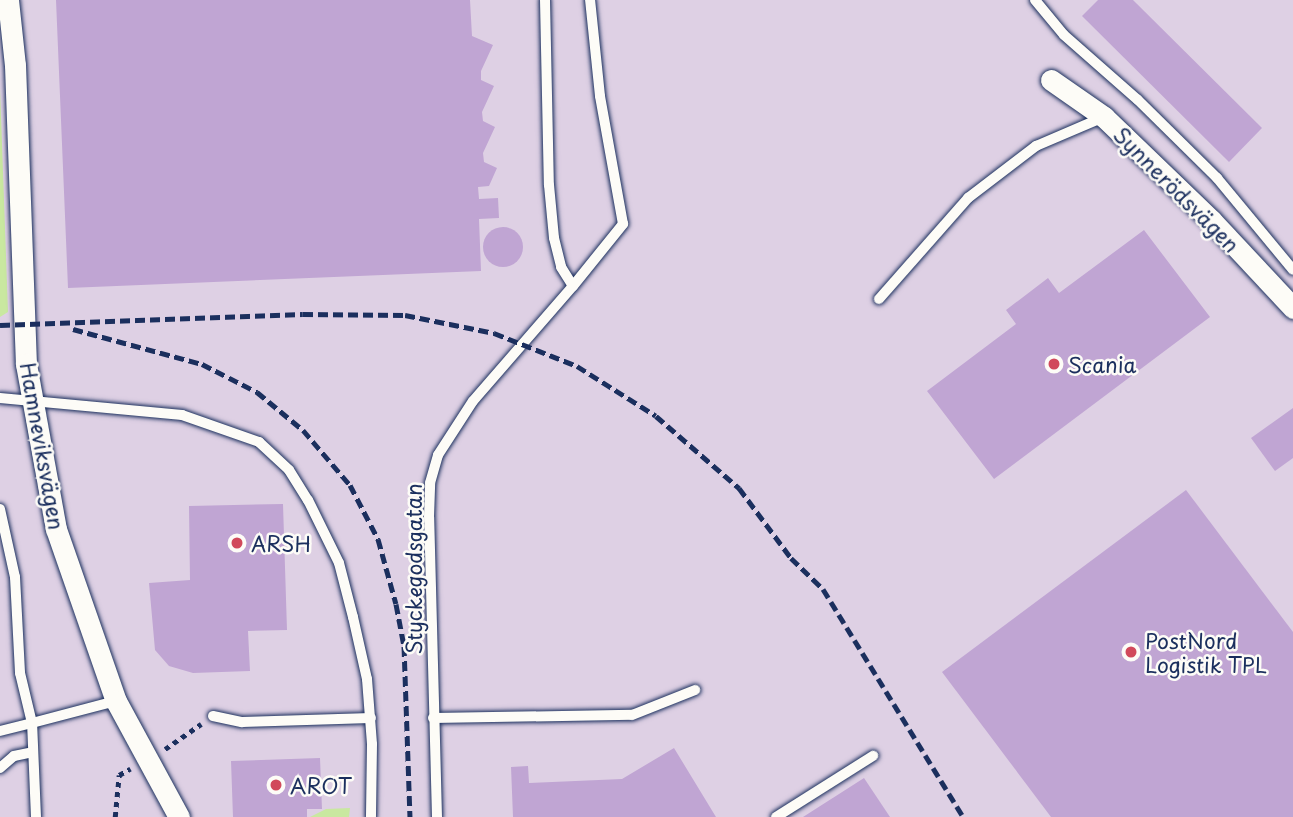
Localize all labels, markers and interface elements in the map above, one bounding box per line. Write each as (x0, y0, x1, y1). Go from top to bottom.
street label: Synnerödsvägen (1109, 121, 1245, 257)
place label: Scania (1068, 351, 1136, 377)
marker: Scania (1046, 356, 1062, 372)
street label: Hamneviksvägen (16, 360, 70, 532)
street label: Styckegodsgatan (400, 483, 426, 655)
place label: ARSH (251, 530, 311, 556)
marker: ARSH (229, 535, 245, 551)
place label: PostNord Logistik TPL (1145, 627, 1270, 677)
marker: PostNord Logistik TPL (1123, 644, 1139, 660)
place label: AROT (290, 772, 352, 798)
marker: AROT (268, 777, 284, 793)

